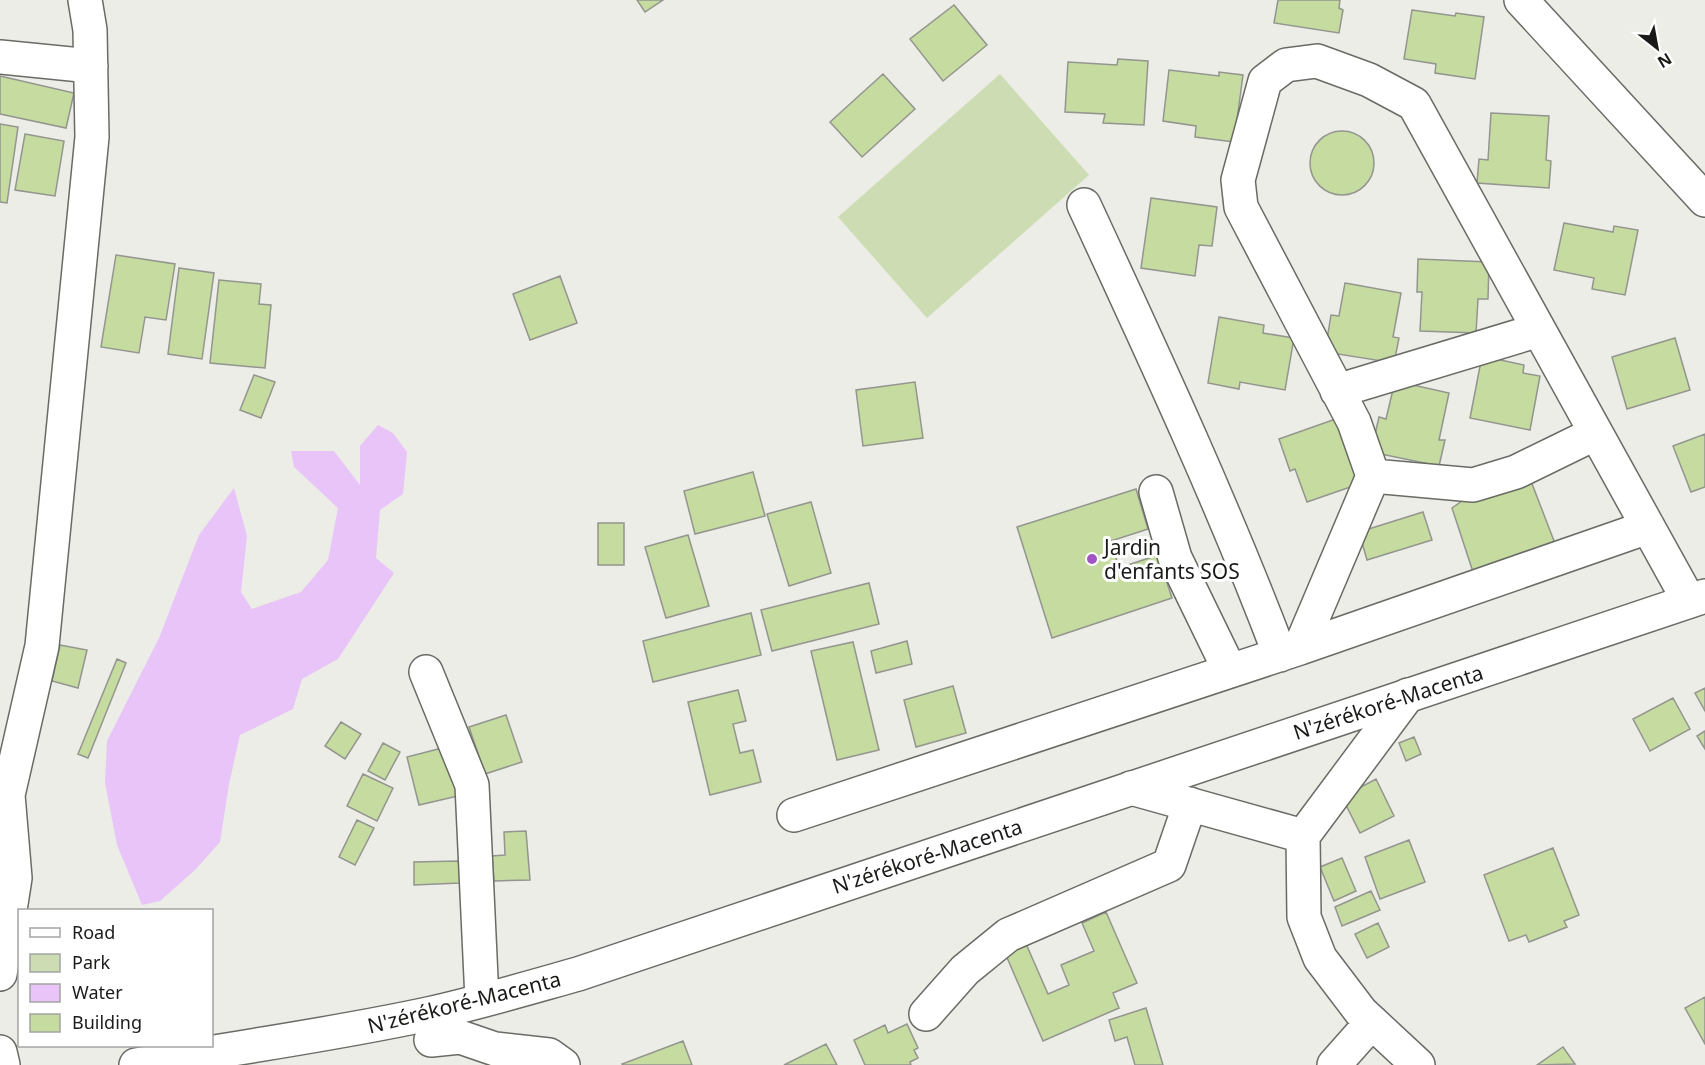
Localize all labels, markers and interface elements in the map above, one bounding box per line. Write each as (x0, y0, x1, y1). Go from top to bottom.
north arrow (1627, 18, 1687, 78)
text: N (1653, 48, 1676, 74)
place label: Jardin d'enfants SOS (1102, 533, 1240, 585)
marker: Jardin d'enfants SOS (1085, 552, 1099, 566)
street label: N'zérékoré-Macenta (1289, 658, 1487, 746)
street label: N'zérékoré-Macenta (828, 812, 1026, 900)
legend (18, 909, 213, 1047)
text: Road (72, 920, 115, 944)
text: Park (72, 950, 110, 974)
street label: N'zérékoré-Macenta (364, 964, 564, 1040)
text: Water (72, 980, 123, 1004)
text: Building (72, 1010, 142, 1034)

